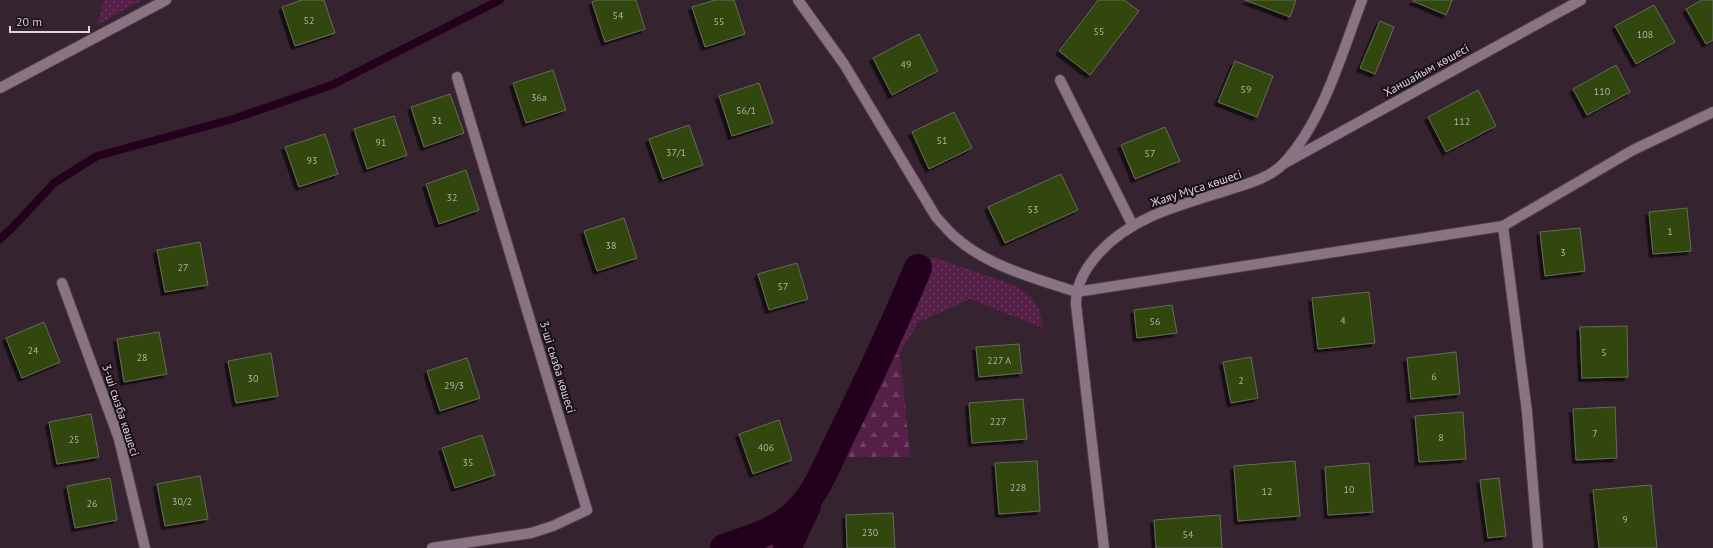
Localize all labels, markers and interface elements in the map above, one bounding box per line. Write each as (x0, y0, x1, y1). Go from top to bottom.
scale bar (10, 8, 89, 34)
house number: 54 (613, 9, 624, 22)
text: 20 m (16, 14, 42, 29)
house number: 52 (304, 14, 314, 27)
house number: 55 (714, 15, 724, 28)
house number: 55 (1094, 25, 1104, 38)
house number: 108 (1637, 28, 1653, 41)
street label: Ханшайым көшесі (1381, 40, 1471, 100)
house number: 49 (901, 58, 911, 71)
house number: 59 (1241, 83, 1251, 96)
house number: 110 (1594, 85, 1611, 98)
house number: 36а (531, 91, 547, 104)
house number: 56/1 (736, 104, 756, 117)
house number: 31 (432, 114, 442, 127)
house number: 112 (1454, 115, 1470, 128)
house number: 51 (937, 134, 947, 147)
house number: 91 (376, 136, 386, 149)
house number: 37/1 (666, 146, 686, 159)
house number: 57 (1145, 147, 1155, 160)
house number: 93 (307, 154, 317, 167)
street label: Жаяу Мұса көшесі (1148, 166, 1244, 210)
house number: 32 (447, 191, 457, 204)
house number: 53 (1028, 203, 1038, 216)
house number: 1 (1667, 225, 1673, 238)
house number: 38 (606, 239, 616, 252)
house number: 3 (1560, 246, 1566, 259)
house number: 27 (178, 261, 188, 274)
house number: 57 (778, 280, 788, 293)
house number: 4 (1340, 314, 1346, 327)
house number: 56 (1150, 315, 1160, 328)
street label: 3-ші сызба көшесі (537, 319, 579, 415)
house number: 24 (28, 344, 39, 357)
house number: 5 (1601, 346, 1607, 359)
house number: 28 (137, 351, 147, 364)
house number: 227 А (987, 354, 1011, 367)
street label: 3-ші сызба көшесі (99, 362, 143, 458)
house number: 6 (1431, 370, 1437, 383)
house number: 30 (248, 372, 259, 385)
house number: 2 (1238, 374, 1244, 387)
house number: 29/3 (444, 379, 464, 392)
house number: 227 (990, 415, 1006, 428)
house number: 7 (1592, 427, 1598, 440)
house number: 8 (1438, 431, 1444, 444)
house number: 25 (69, 433, 79, 446)
house number: 406 (758, 441, 774, 454)
house number: 35 (463, 456, 473, 469)
house number: 228 (1010, 481, 1026, 494)
house number: 10 (1344, 483, 1355, 496)
house number: 12 (1262, 485, 1272, 498)
house number: 30/2 (172, 495, 192, 508)
house number: 26 (87, 497, 97, 510)
house number: 9 (1622, 513, 1628, 526)
house number: 230 (862, 526, 879, 539)
house number: 54 (1183, 528, 1194, 541)

